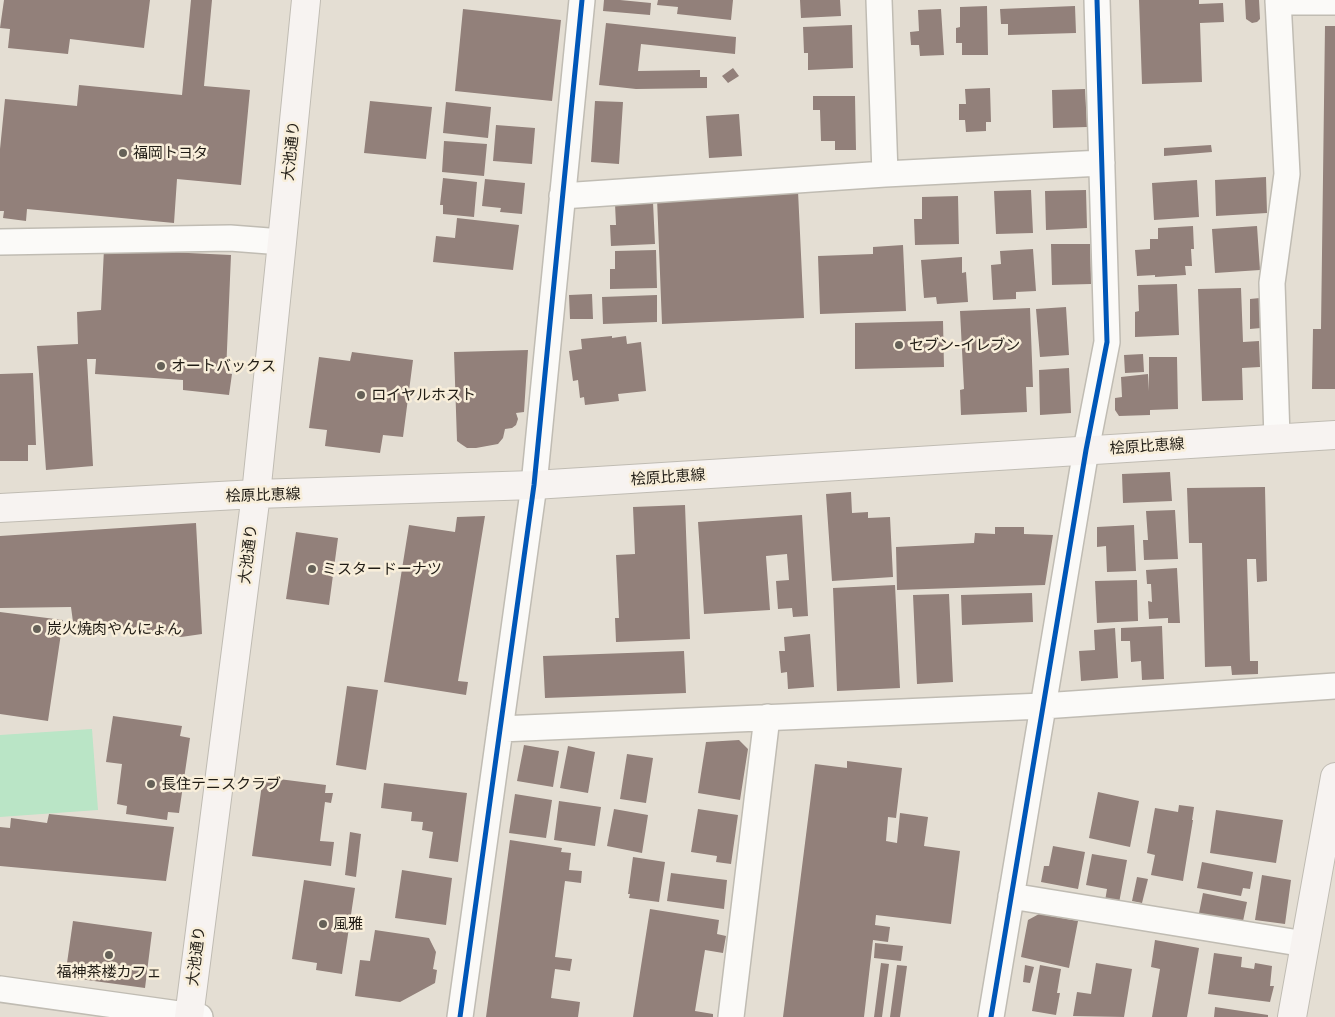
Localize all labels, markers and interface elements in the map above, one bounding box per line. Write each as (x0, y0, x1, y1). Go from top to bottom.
street label: 大池通り (279, 120, 303, 182)
place label: 福岡トヨタ (133, 144, 208, 162)
marker: 福岡トヨタ (117, 147, 129, 159)
place label: セブン-イレブン (909, 336, 1020, 354)
marker: セブン-イレブン (893, 339, 905, 351)
place label: オートバックス (171, 357, 276, 375)
marker: オートバックス (155, 360, 167, 372)
place label: ロイヤルホスト (371, 386, 476, 404)
marker: ロイヤルホスト (355, 389, 367, 401)
street label: 桧原比恵線 (1109, 434, 1185, 458)
street label: 桧原比恵線 (630, 465, 706, 489)
street label: 桧原比恵線 (225, 485, 301, 505)
street label: 大池通り (235, 523, 261, 585)
place label: ミスタードーナツ (322, 560, 442, 578)
marker: ミスタードーナツ (306, 563, 318, 575)
place label: 炭火焼肉やんにょん (47, 620, 182, 638)
marker: 炭火焼肉やんにょん (31, 623, 43, 635)
place label: 長住テニスクラブ (161, 775, 281, 793)
marker: 長住テニスクラブ (145, 778, 157, 790)
place label: 風雅 (333, 915, 363, 933)
marker: 風雅 (317, 918, 329, 930)
street label: 大池通り (183, 925, 209, 987)
marker: 福神茶楼カフェ (103, 949, 115, 961)
place label: 福神茶楼カフェ (57, 963, 161, 981)

